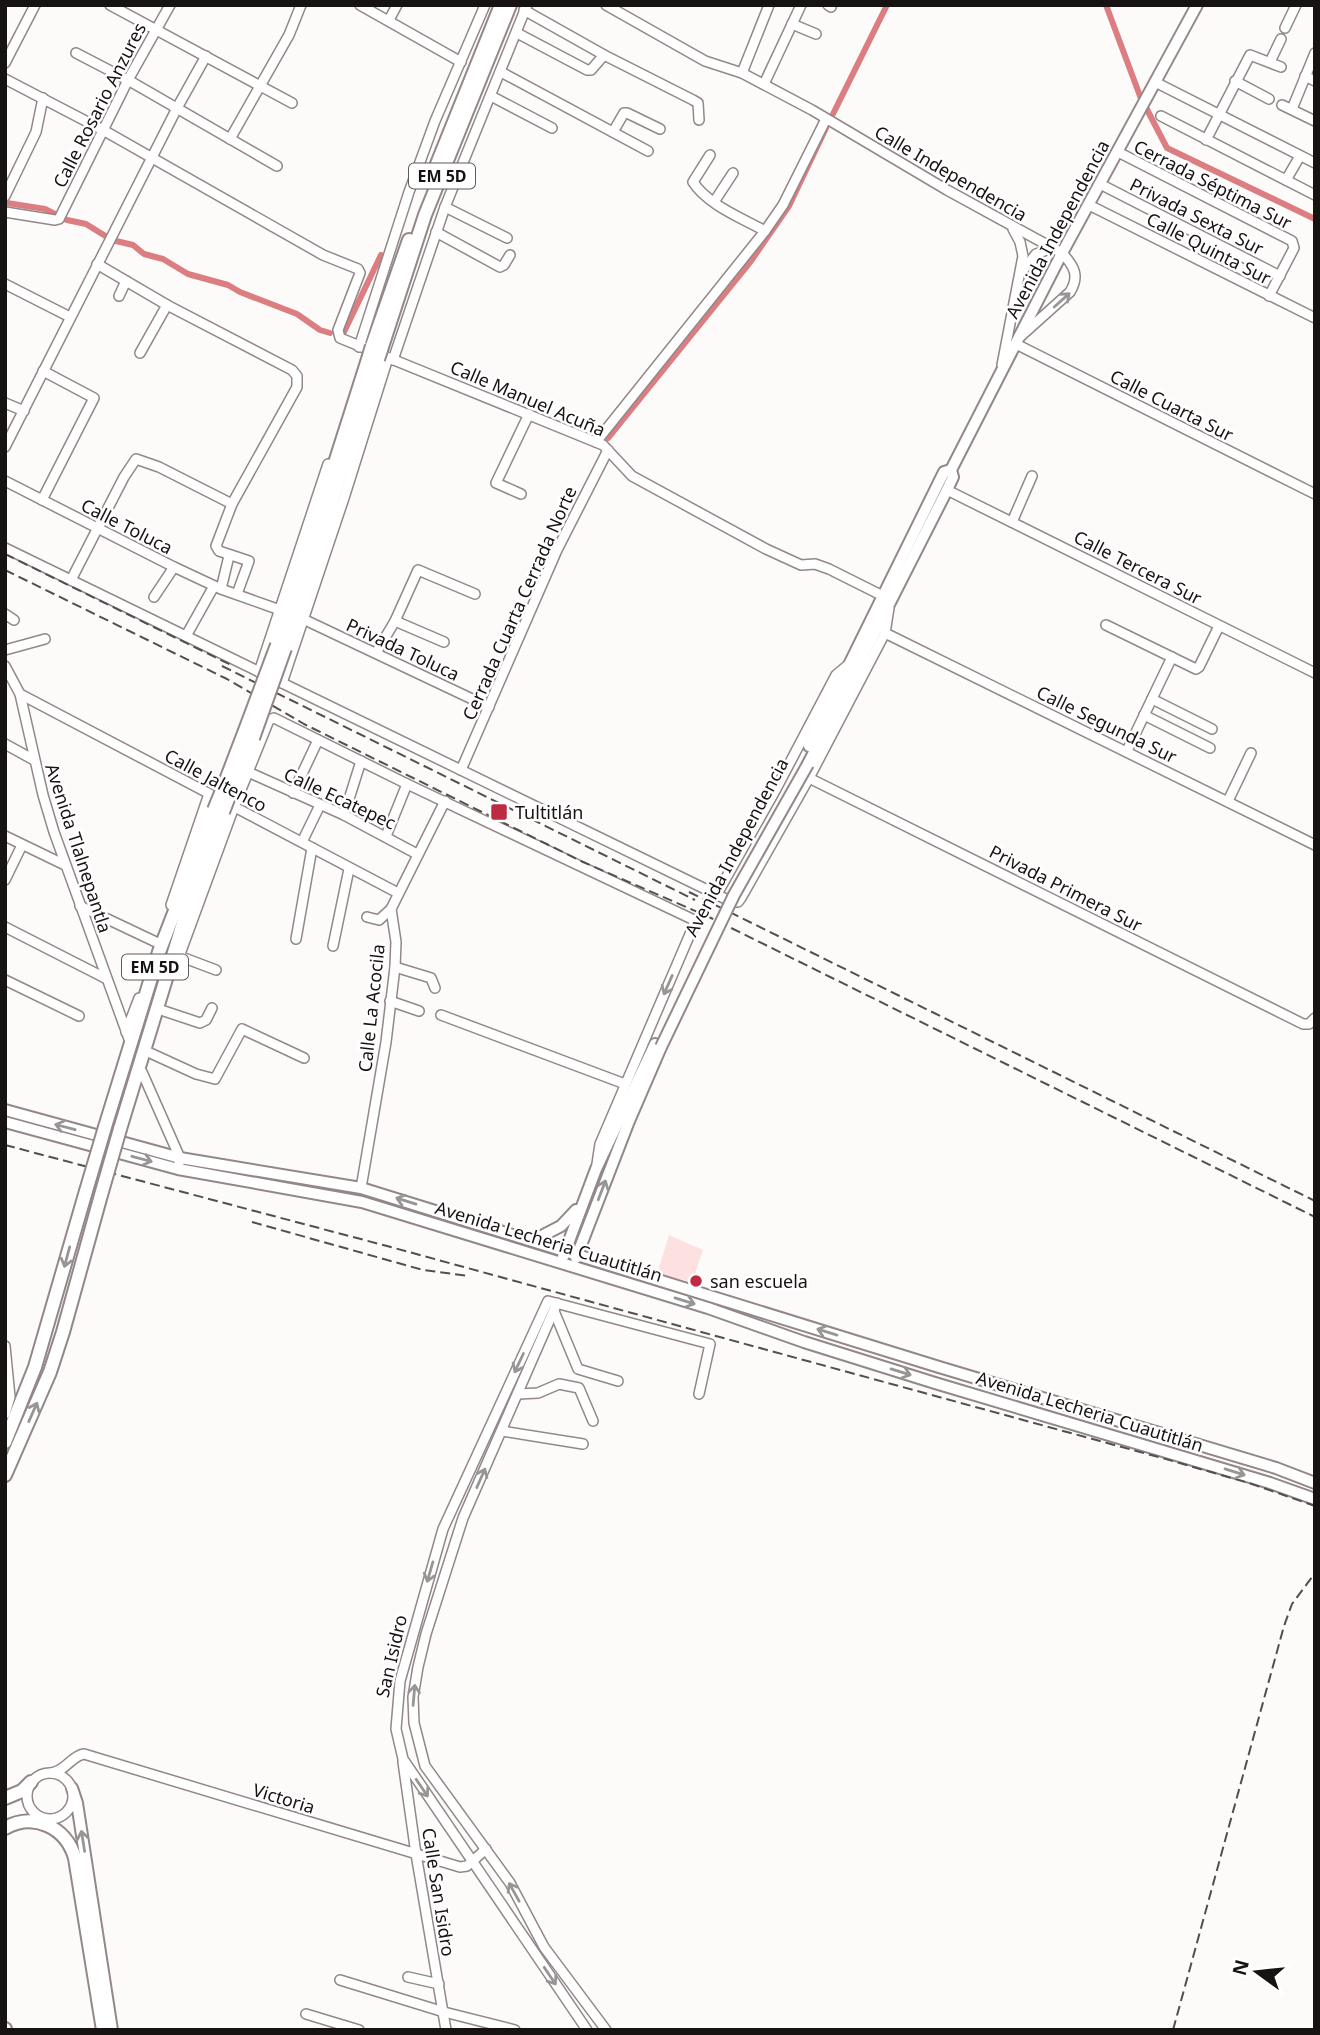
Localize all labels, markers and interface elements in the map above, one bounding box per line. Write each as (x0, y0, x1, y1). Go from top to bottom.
street label: Calle Rosario Anzures (47, 18, 151, 192)
street label: Calle Independencia (870, 120, 1032, 226)
street label: Cerrada Séptima Sur (1130, 134, 1297, 235)
street label: Avenida Independencia (1000, 136, 1114, 322)
road number: EM 5D (409, 164, 475, 188)
street label: Privada Sexta Sur (1126, 172, 1268, 260)
street label: Calle Quinta Sur (1143, 206, 1276, 290)
one-way arrow (1053, 292, 1071, 308)
street label: Calle Manuel Acuña (447, 354, 609, 442)
street label: Calle Cuarta Sur (1106, 364, 1238, 447)
street label: Cerrada Cuarta Cerrada Norte (456, 482, 582, 724)
street label: Calle Toluca (77, 493, 177, 559)
street label: Calle Tercera Sur (1070, 524, 1207, 610)
street label: Privada Toluca (343, 612, 463, 686)
street label: Calle Segunda Sur (1033, 680, 1182, 769)
street label: Calle Jaltenco (161, 743, 271, 817)
street label: Avenida Independencia (679, 754, 793, 940)
street label: Avenida Tlalnepantla (40, 760, 118, 936)
street label: Calle Ecatepec (280, 762, 400, 835)
place label: Tultitlán (515, 800, 583, 824)
marker: Tultitlán (489, 802, 509, 822)
street label: Privada Primera Sur (986, 839, 1147, 937)
street label: Calle La Acocila (352, 943, 390, 1073)
road number: EM 5D (122, 954, 188, 979)
one-way arrow (661, 974, 674, 996)
one-way arrow (54, 1119, 76, 1132)
one-way arrow (130, 1153, 153, 1166)
one-way arrow (596, 1179, 609, 1201)
one-way arrow (395, 1194, 417, 1207)
street label: Avenida Lecheria Cuautitlán (433, 1195, 665, 1287)
one-way arrow (60, 1245, 73, 1267)
place label: san escuela (710, 1269, 808, 1293)
marker: san escuela (688, 1273, 704, 1289)
one-way arrow (673, 1296, 695, 1309)
one-way arrow (817, 1324, 839, 1337)
one-way arrow (512, 1352, 525, 1373)
street label: Avenida Lecheria Cuautitlán (974, 1365, 1206, 1457)
one-way arrow (889, 1367, 911, 1380)
one-way arrow (27, 1402, 40, 1424)
one-way arrow (1224, 1467, 1246, 1480)
one-way arrow (475, 1468, 488, 1489)
one-way arrow (423, 1560, 436, 1582)
street label: San Isidro (370, 1612, 412, 1700)
one-way arrow (408, 1684, 421, 1706)
street label: Victoria (250, 1777, 318, 1819)
one-way arrow (415, 1778, 430, 1797)
street label: Calle San Isidro (417, 1826, 461, 1958)
one-way arrow (76, 1830, 89, 1853)
one-way arrow (507, 1882, 521, 1902)
north arrow (1222, 1937, 1292, 2007)
text: N (1226, 1957, 1255, 1978)
one-way arrow (543, 1966, 557, 1985)

